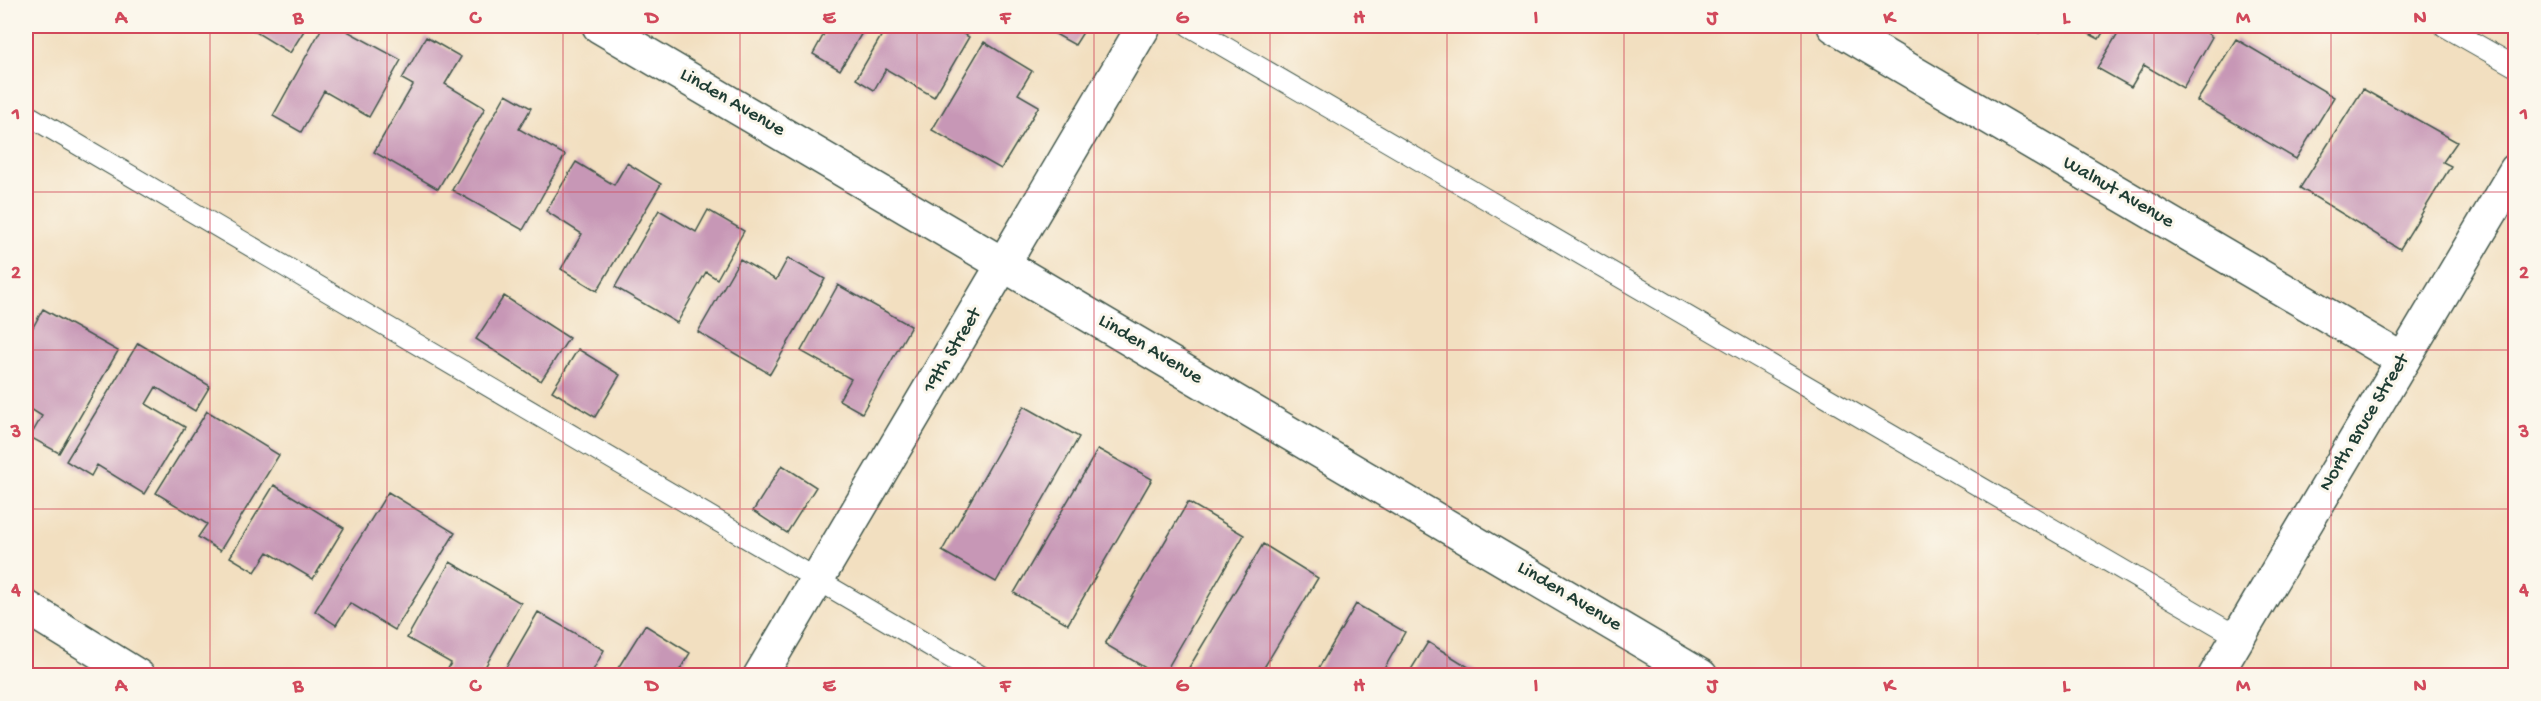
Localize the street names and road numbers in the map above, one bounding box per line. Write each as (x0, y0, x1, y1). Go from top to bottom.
street label: Linden Avenue (675, 64, 789, 143)
street label: Walnut Avenue (2058, 152, 2178, 234)
street label: 19th Street (918, 303, 988, 399)
street label: Linden Avenue (1094, 310, 1207, 390)
street label: North Bruce Street (2315, 349, 2416, 496)
street label: Linden Avenue (1513, 557, 1626, 637)

